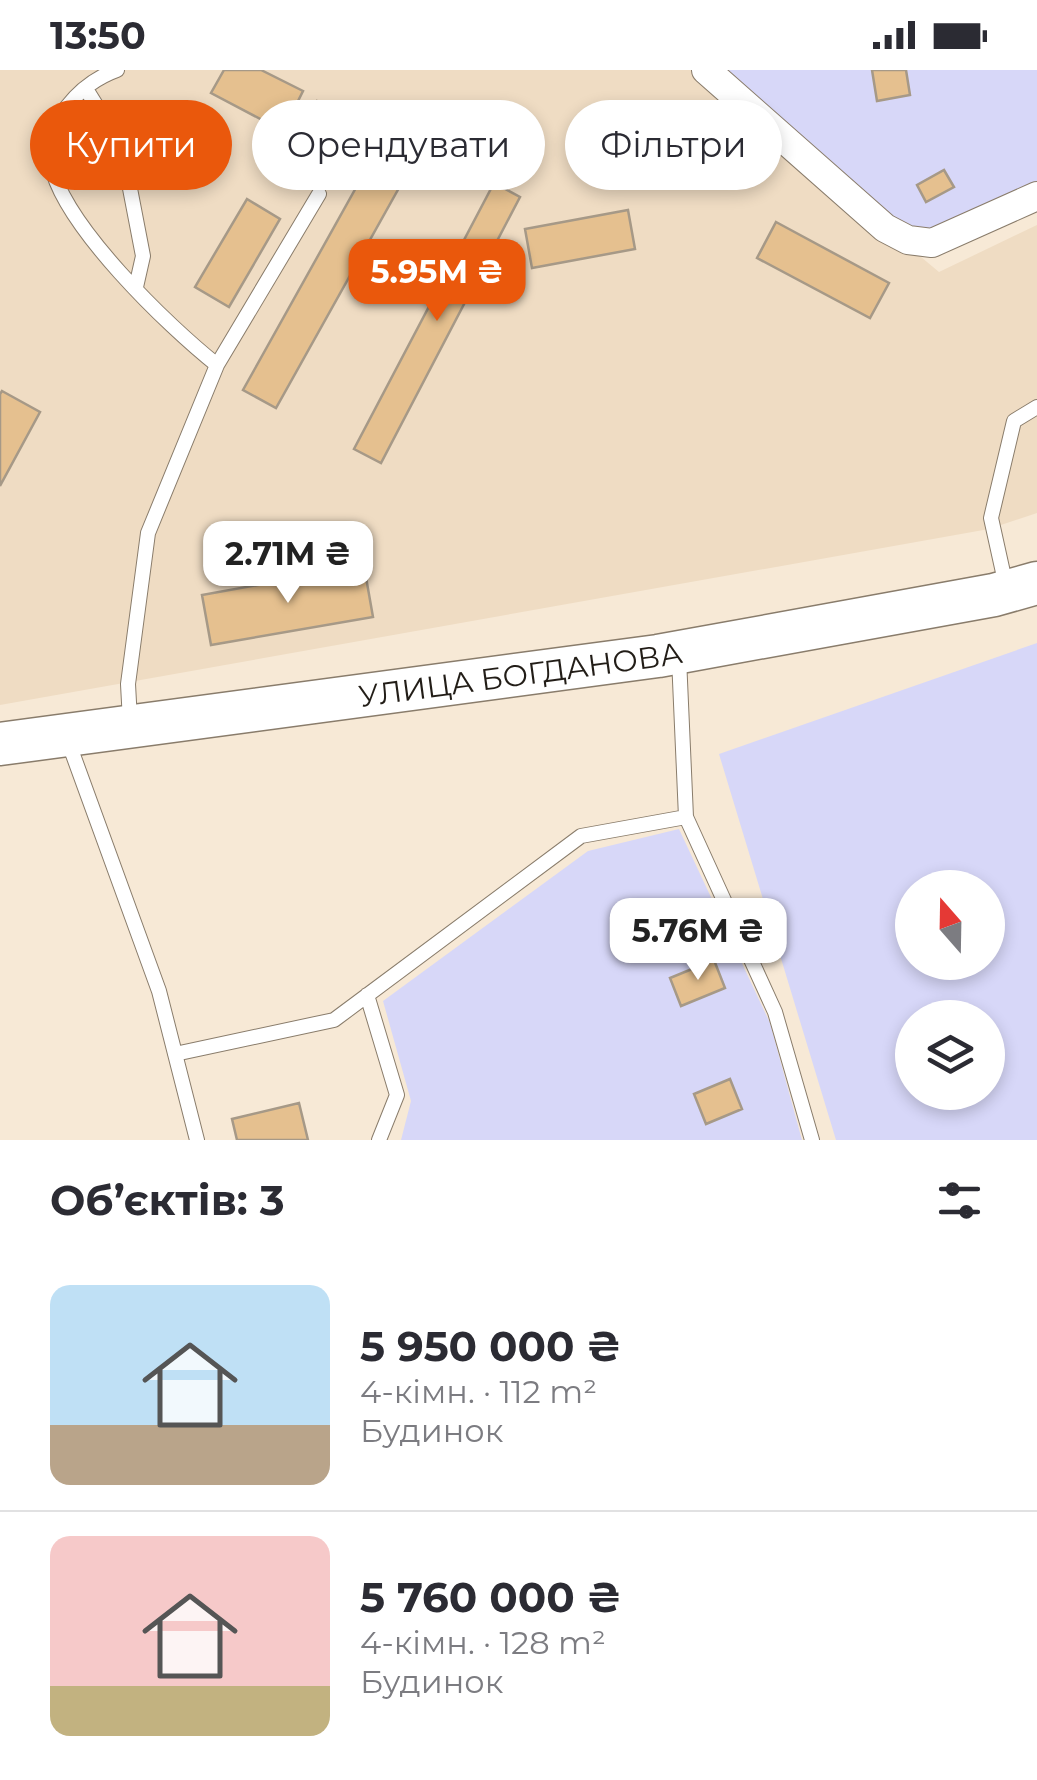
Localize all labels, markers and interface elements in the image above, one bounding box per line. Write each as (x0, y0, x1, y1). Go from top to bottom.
text: 13:50 (50, 12, 146, 59)
chip: Купити (30, 100, 232, 190)
chip: Орендувати (252, 100, 545, 190)
chip: Фільтри (565, 100, 782, 190)
pin: 5.95M ₴ (345, 239, 529, 324)
text: 5.95M ₴ (371, 252, 503, 291)
pin: 2.71M ₴ (196, 521, 380, 606)
text: 2.71M ₴ (225, 534, 351, 573)
street label: УЛИЦА БОГДАНОВА (356, 633, 685, 714)
north arrow (895, 870, 1005, 980)
map controls (895, 870, 1005, 1110)
pin: 5.76M ₴ (606, 898, 790, 983)
text: 5.76M ₴ (632, 911, 764, 950)
button: layers (895, 1000, 1005, 1110)
icon: filters (932, 1173, 987, 1228)
text: Об’єктів: 3 (50, 1174, 285, 1226)
text: 5 950 000 ₴ (360, 1320, 621, 1372)
icon: home (130, 1325, 250, 1445)
text: 4-кімн. · 112 m² (360, 1372, 597, 1411)
text: Будинок (360, 1411, 503, 1450)
text: 5 760 000 ₴ (360, 1571, 621, 1623)
icon: home (130, 1576, 250, 1696)
text: 4-кімн. · 128 m² (360, 1623, 606, 1662)
text: Будинок (360, 1662, 503, 1701)

